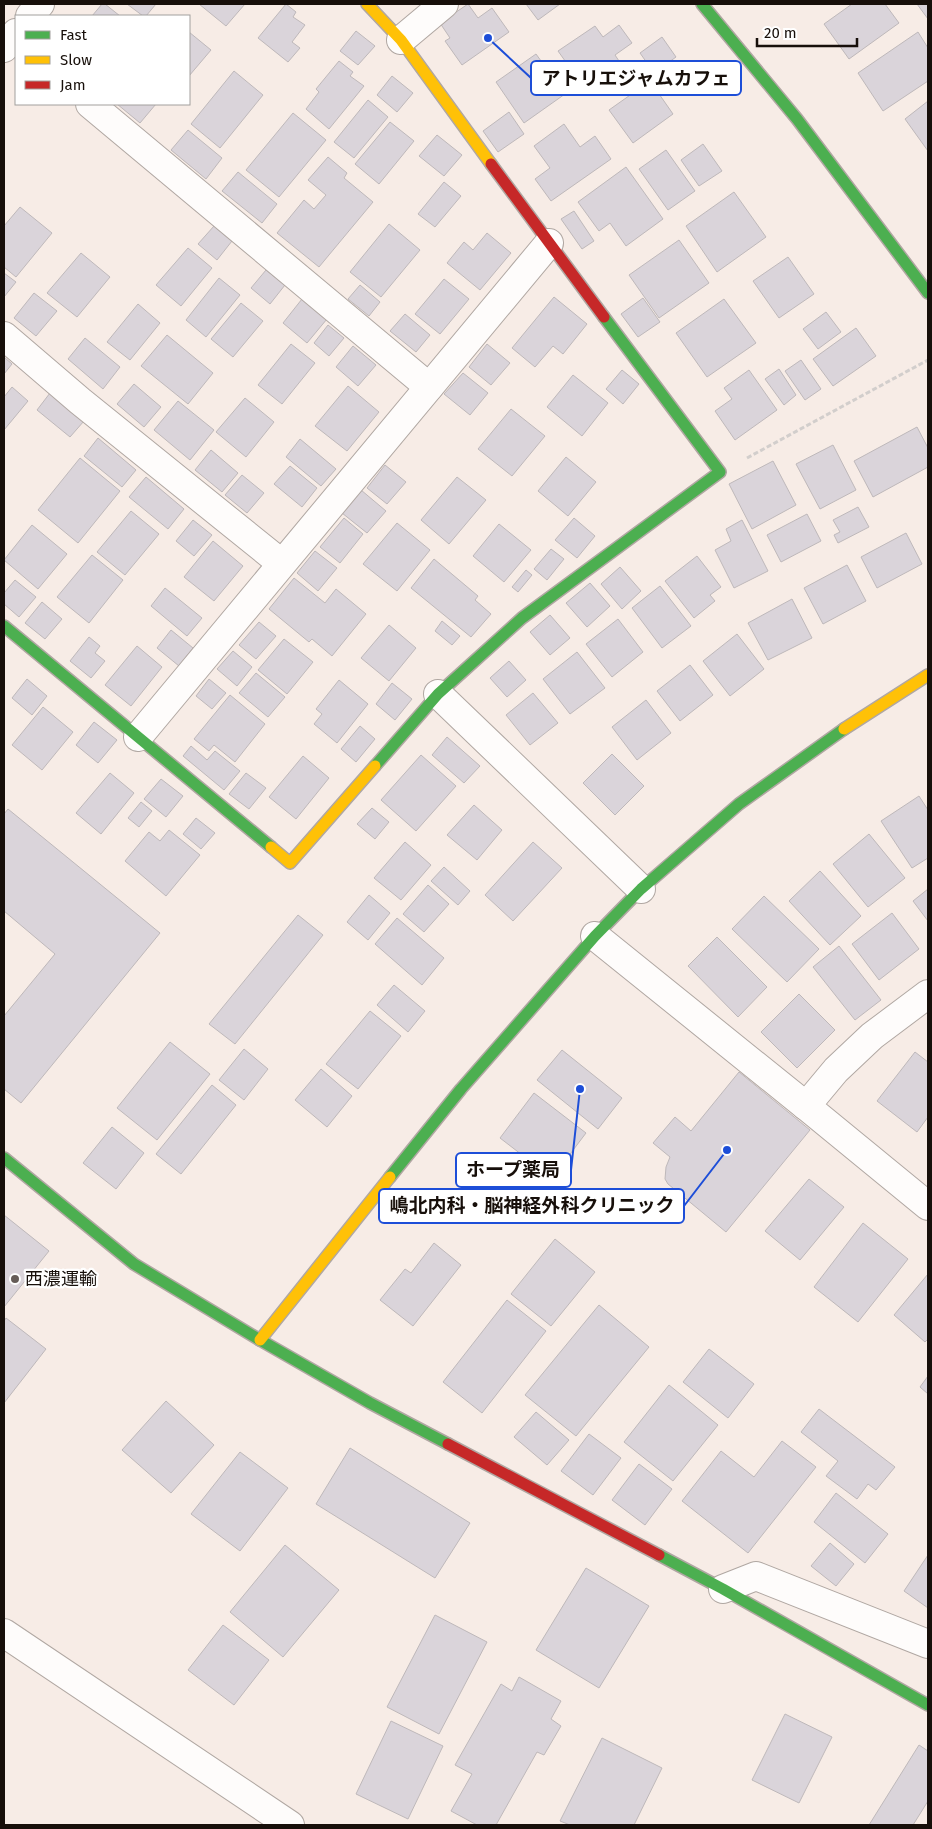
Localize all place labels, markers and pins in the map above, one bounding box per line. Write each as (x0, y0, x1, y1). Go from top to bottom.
callout: アトリエジャムカフェ (531, 61, 741, 95)
callout: ホープ薬局 (456, 1153, 571, 1187)
callout: 嶋北内科・脳神経外科クリニック (379, 1189, 684, 1223)
place label: 西濃運輸 (25, 1268, 97, 1290)
marker: 西濃運輸 (9, 1273, 21, 1285)

